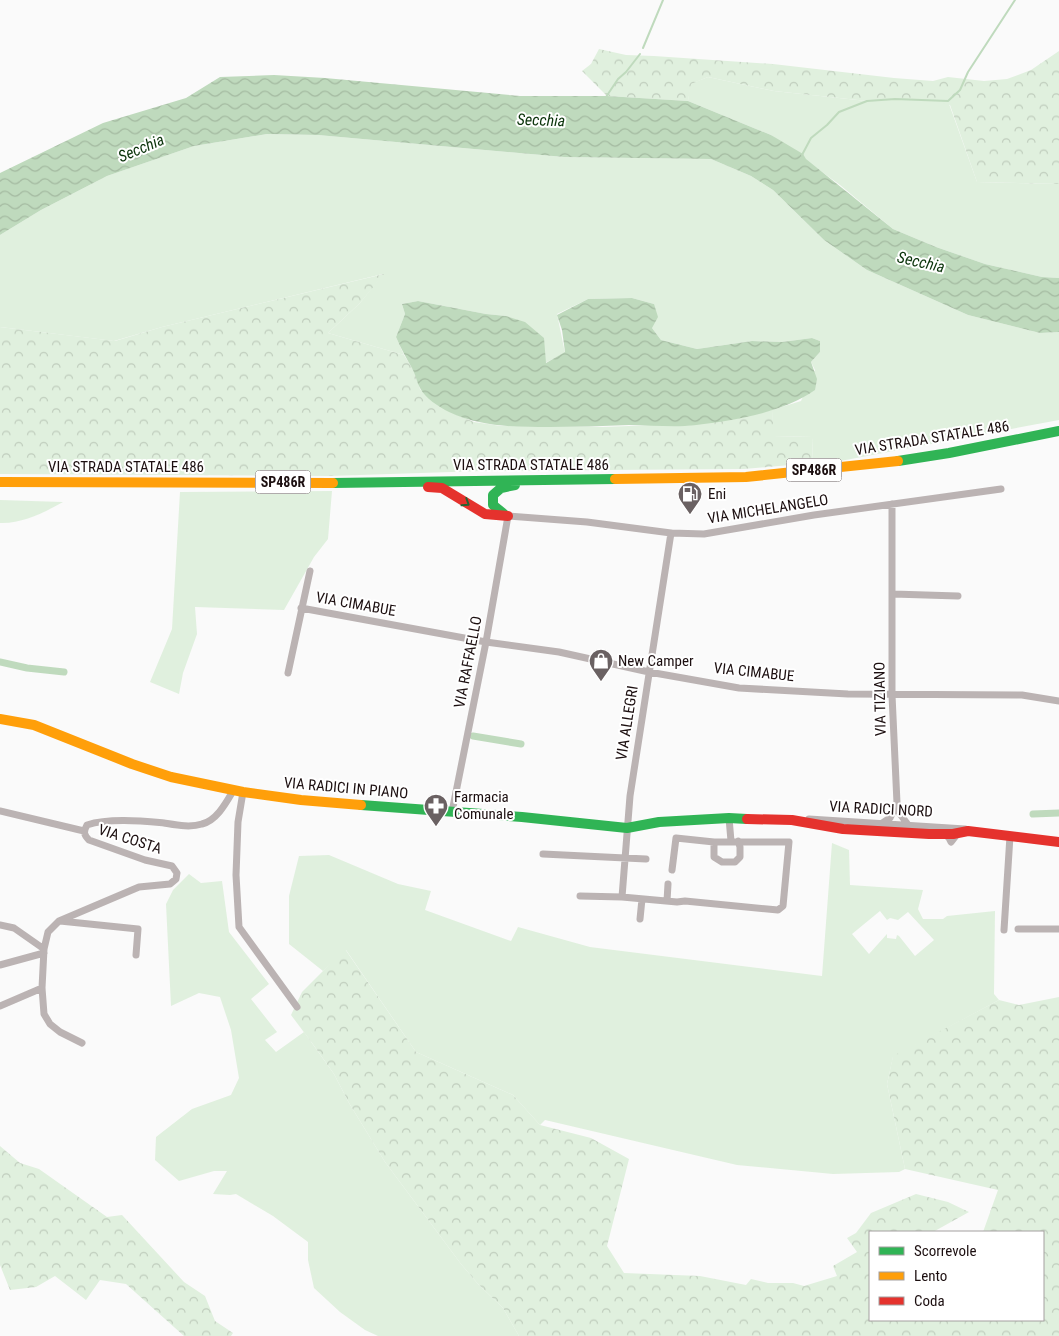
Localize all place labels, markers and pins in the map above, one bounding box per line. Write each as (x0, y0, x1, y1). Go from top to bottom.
fuel station icon: Eni (677, 481, 703, 515)
place label: Eni (708, 485, 726, 503)
shop icon: New Camper (588, 648, 614, 682)
place label: New Camper (618, 652, 694, 670)
place label: Farmacia Comunale (454, 788, 514, 823)
pharmacy icon: Farmacia Comunale (423, 793, 449, 827)

